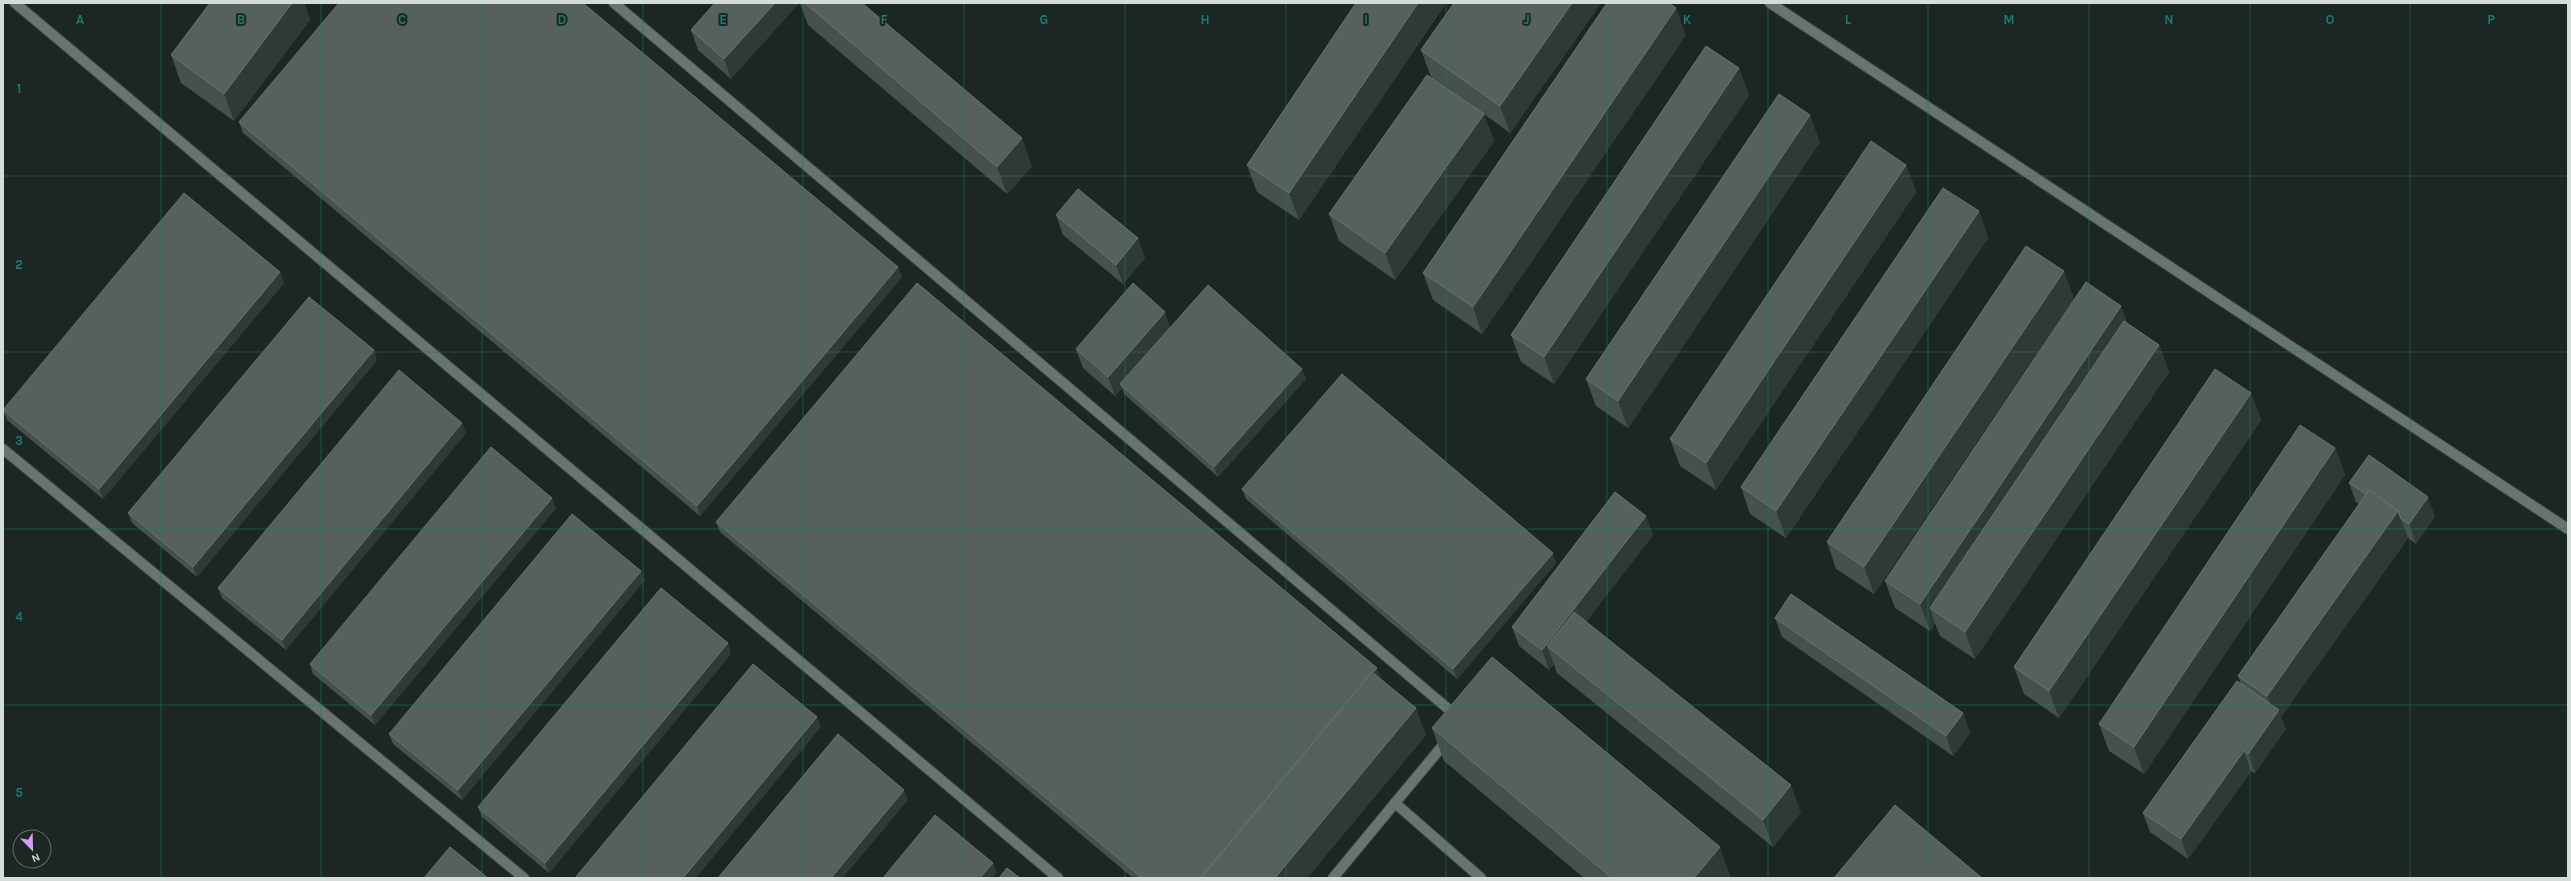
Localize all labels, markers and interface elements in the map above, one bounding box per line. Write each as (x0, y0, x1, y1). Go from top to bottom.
text: A (76, 12, 84, 27)
text: B (237, 12, 245, 27)
text: C (398, 12, 406, 27)
text: D (558, 12, 567, 27)
text: E (719, 12, 727, 27)
text: F (880, 12, 888, 27)
text: G (1040, 12, 1048, 27)
text: H (1200, 12, 1210, 27)
text: I (1364, 12, 1368, 27)
text: J (1524, 12, 1530, 27)
text: K (1683, 12, 1692, 27)
text: L (1845, 12, 1852, 27)
text: M (2003, 12, 2015, 27)
text: N (2164, 12, 2174, 27)
text: O (2326, 12, 2335, 27)
text: P (2487, 12, 2495, 27)
text: 1 (17, 81, 21, 96)
text: 2 (15, 257, 23, 272)
text: 3 (15, 433, 23, 448)
text: 4 (15, 609, 23, 624)
text: 5 (15, 785, 23, 800)
north arrow (12, 829, 52, 869)
text: N (30, 850, 42, 865)

